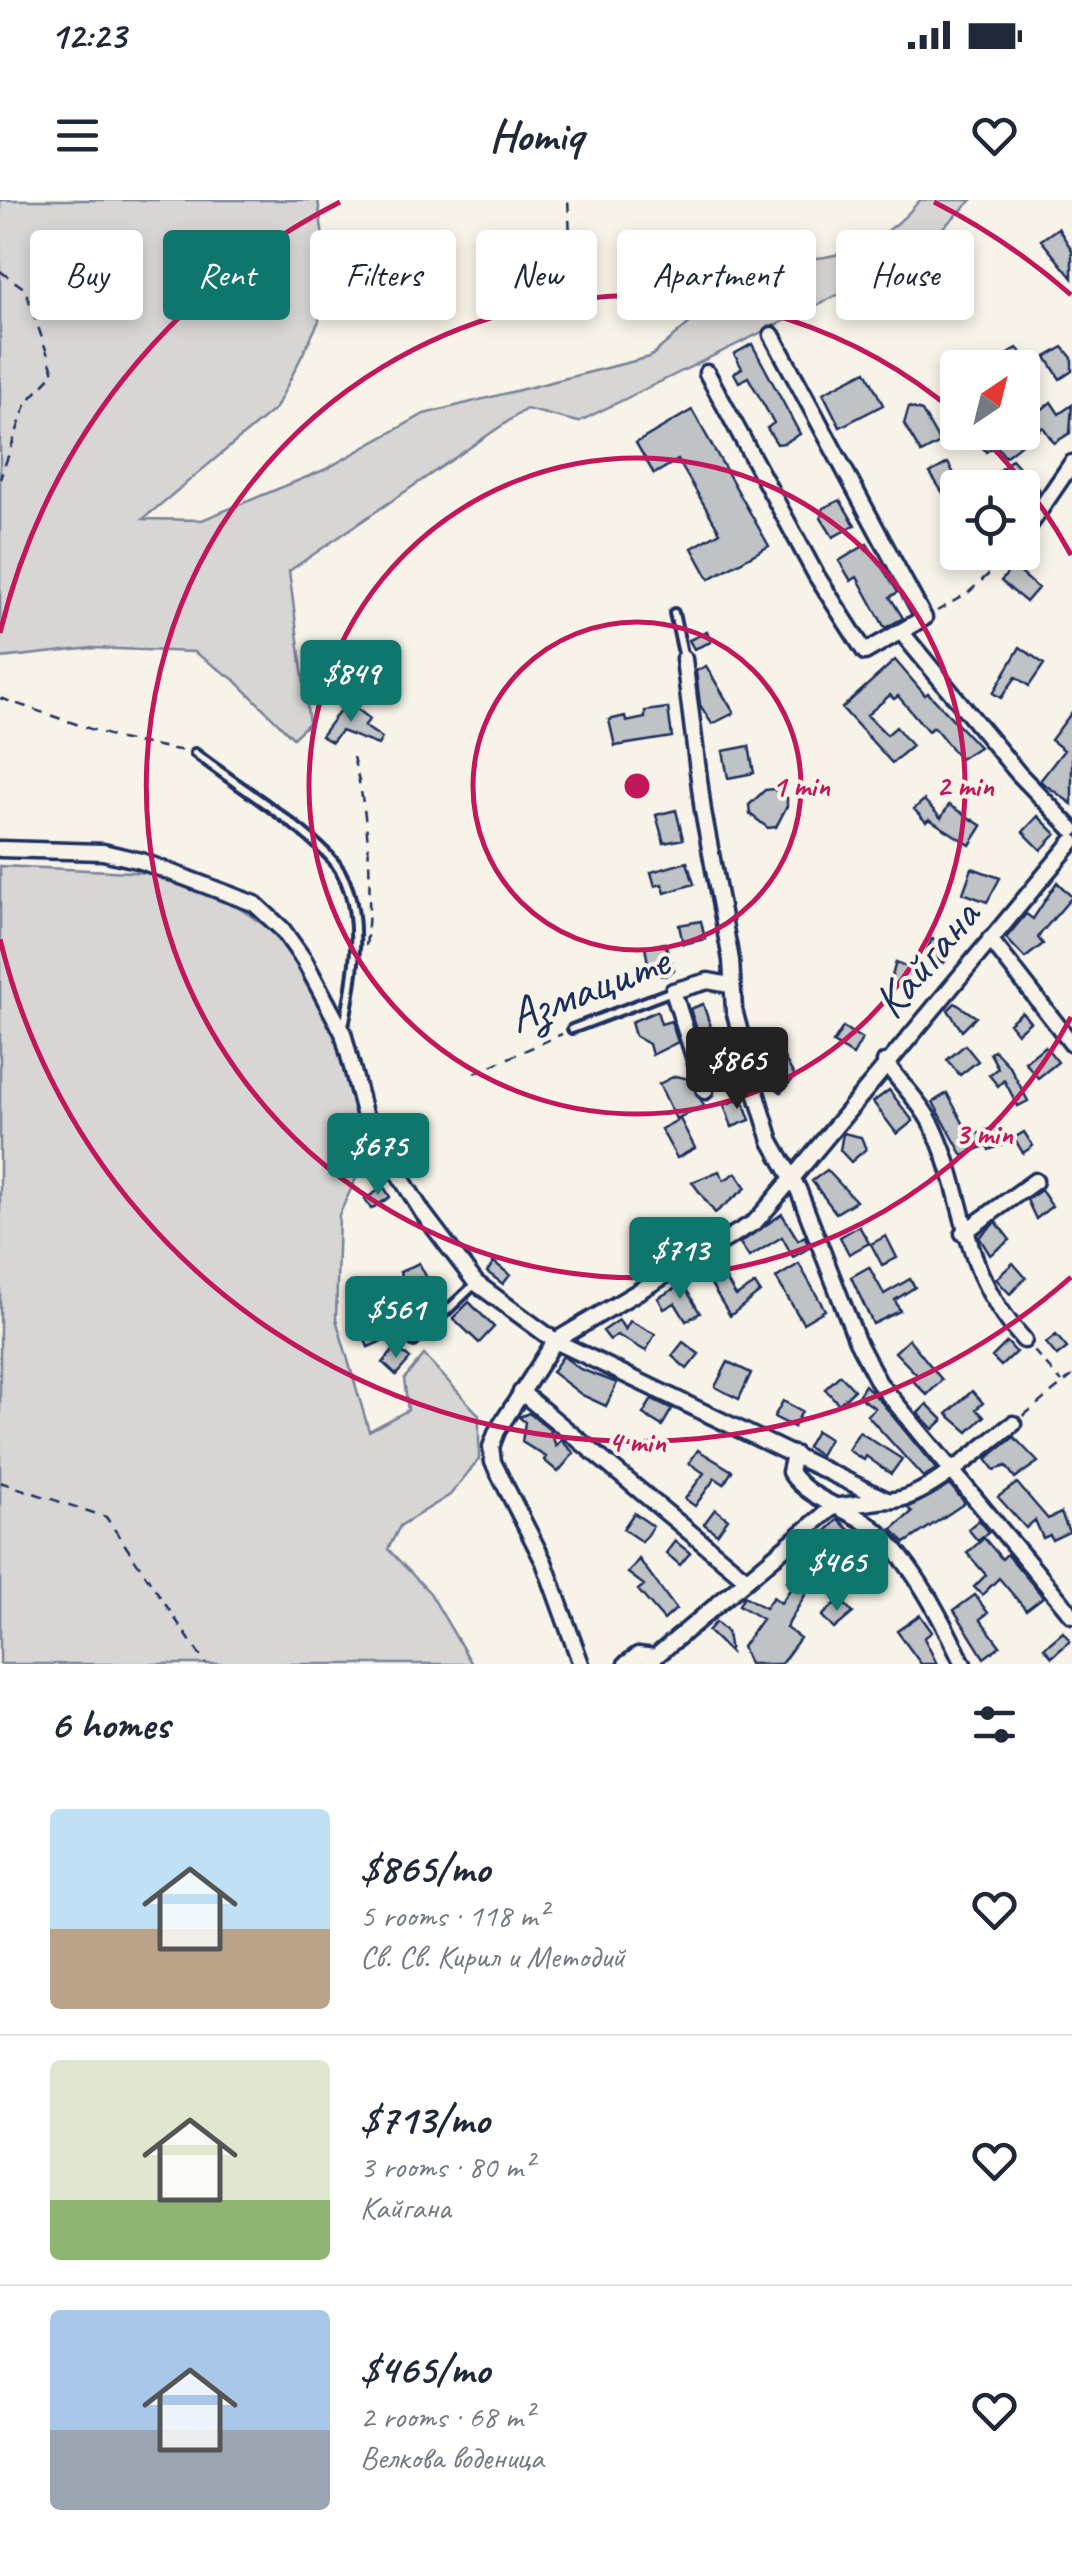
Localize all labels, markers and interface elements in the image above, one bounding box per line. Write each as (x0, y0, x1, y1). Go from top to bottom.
text: 12:23 (50, 12, 126, 59)
text: Homiq (489, 107, 583, 164)
icon: menu (50, 108, 105, 163)
icon: heart (967, 108, 1022, 163)
chip: Buy (30, 230, 143, 320)
chip: Rent (163, 230, 290, 320)
chip: Filters (310, 230, 456, 320)
chip: New (476, 230, 597, 320)
chip: Apartment (617, 230, 816, 320)
chip: House (836, 230, 974, 320)
north arrow (940, 350, 1040, 450)
map controls (940, 350, 1040, 570)
button: locate (940, 470, 1040, 570)
pin: $849 (292, 640, 410, 725)
text: $849 (322, 652, 380, 693)
text: 1 min (772, 767, 831, 805)
text: 2 min (936, 767, 995, 805)
centre of rings (619, 768, 655, 804)
street label: Кайгана (859, 885, 994, 1030)
street label: Азмаците (500, 929, 680, 1046)
pin: $865 (678, 1027, 796, 1112)
text: $865 (708, 1039, 766, 1080)
pin: $675 (319, 1113, 437, 1198)
text: 3 min (955, 1115, 1014, 1153)
text: $675 (349, 1125, 407, 1166)
pin: $713 (621, 1217, 739, 1302)
text: $713 (651, 1229, 709, 1270)
pin: $561 (337, 1276, 455, 1361)
text: $561 (367, 1288, 425, 1329)
text: 4 min (608, 1423, 667, 1461)
pin: $465 (778, 1529, 896, 1614)
text: $465 (808, 1541, 866, 1582)
icon: filters (967, 1697, 1022, 1752)
text: 6 homes (50, 1698, 169, 1751)
text: $865/mo (360, 1842, 490, 1895)
icon: home (130, 1849, 250, 1969)
icon: heart (967, 1882, 1022, 1937)
text: 5 rooms · 118 m² (360, 1895, 547, 1936)
text: Св. Св. Кирил и Методий (360, 1936, 625, 1977)
text: $713/mo (360, 2093, 489, 2146)
icon: home (130, 2100, 250, 2220)
icon: heart (967, 2133, 1022, 2188)
text: 3 rooms · 80 m² (360, 2146, 533, 2187)
text: Кайгана (360, 2187, 451, 2228)
text: $465/mo (360, 2343, 490, 2396)
icon: home (130, 2350, 250, 2470)
icon: heart (967, 2383, 1022, 2438)
text: 2 rooms · 68 m² (360, 2396, 533, 2437)
text: Велкова воденица (360, 2437, 544, 2478)

